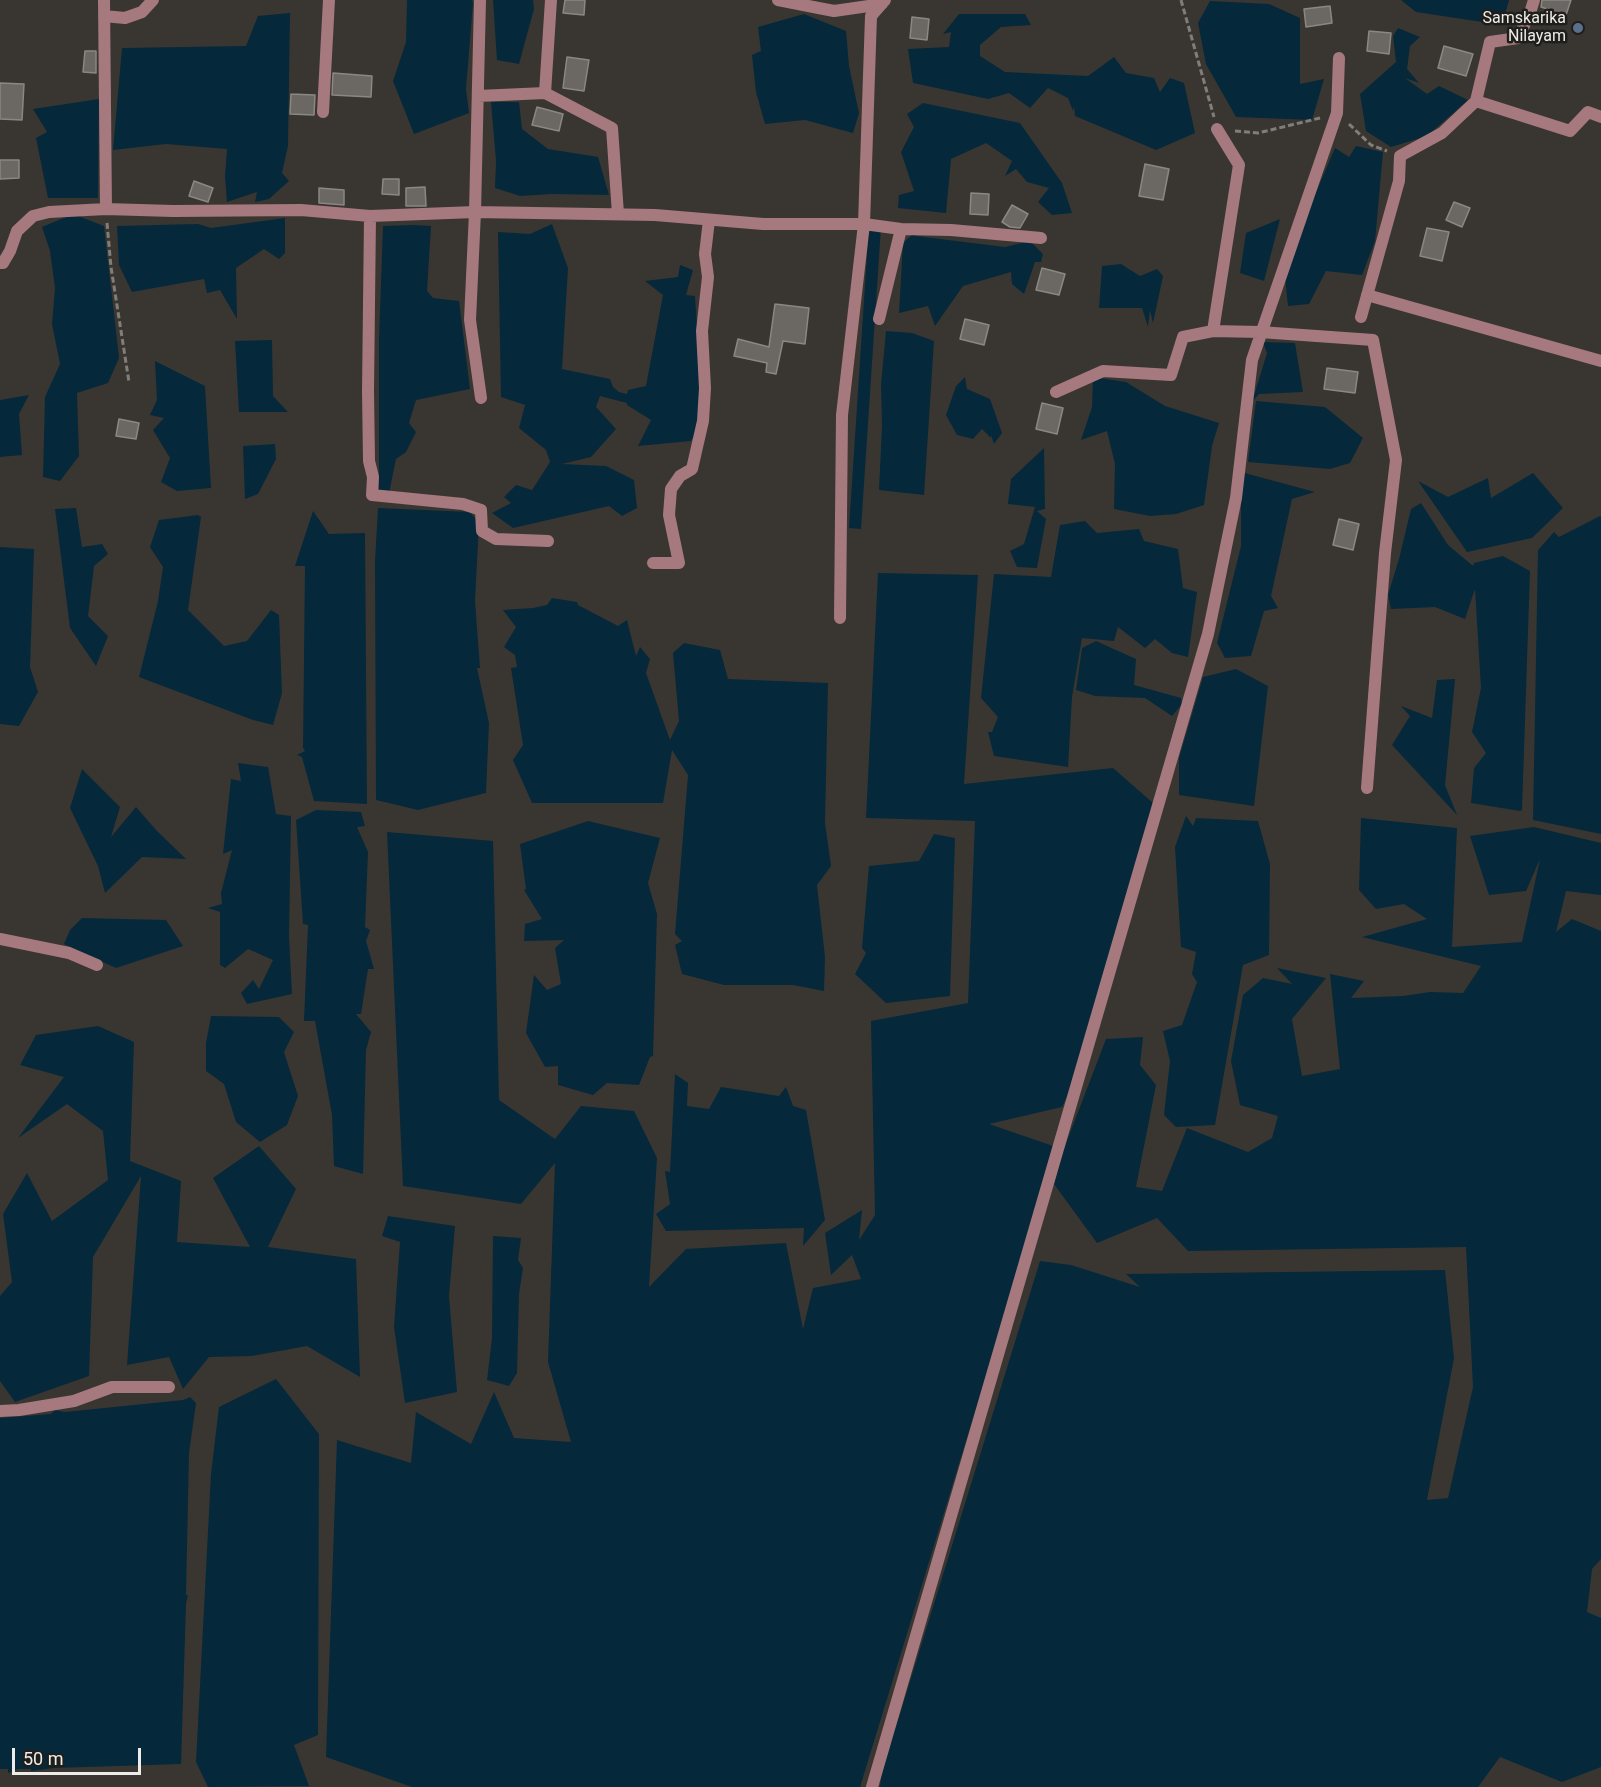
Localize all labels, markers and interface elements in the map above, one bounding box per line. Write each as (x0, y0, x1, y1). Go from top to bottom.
place label: Samskarika Nilayam (1483, 9, 1566, 47)
marker: Samskarika Nilayam (1571, 21, 1585, 35)
scale bar (15, 1736, 144, 1774)
text: 50 m (23, 1748, 63, 1769)

